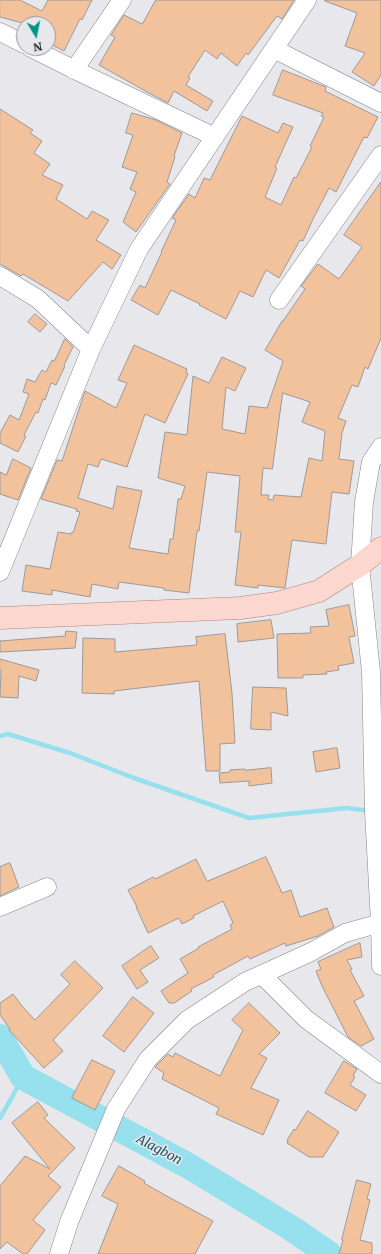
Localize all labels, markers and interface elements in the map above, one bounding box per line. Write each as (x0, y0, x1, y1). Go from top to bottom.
north arrow (16, 16, 56, 56)
text: N (32, 39, 43, 54)
water label: Alagbon (134, 1132, 184, 1168)

